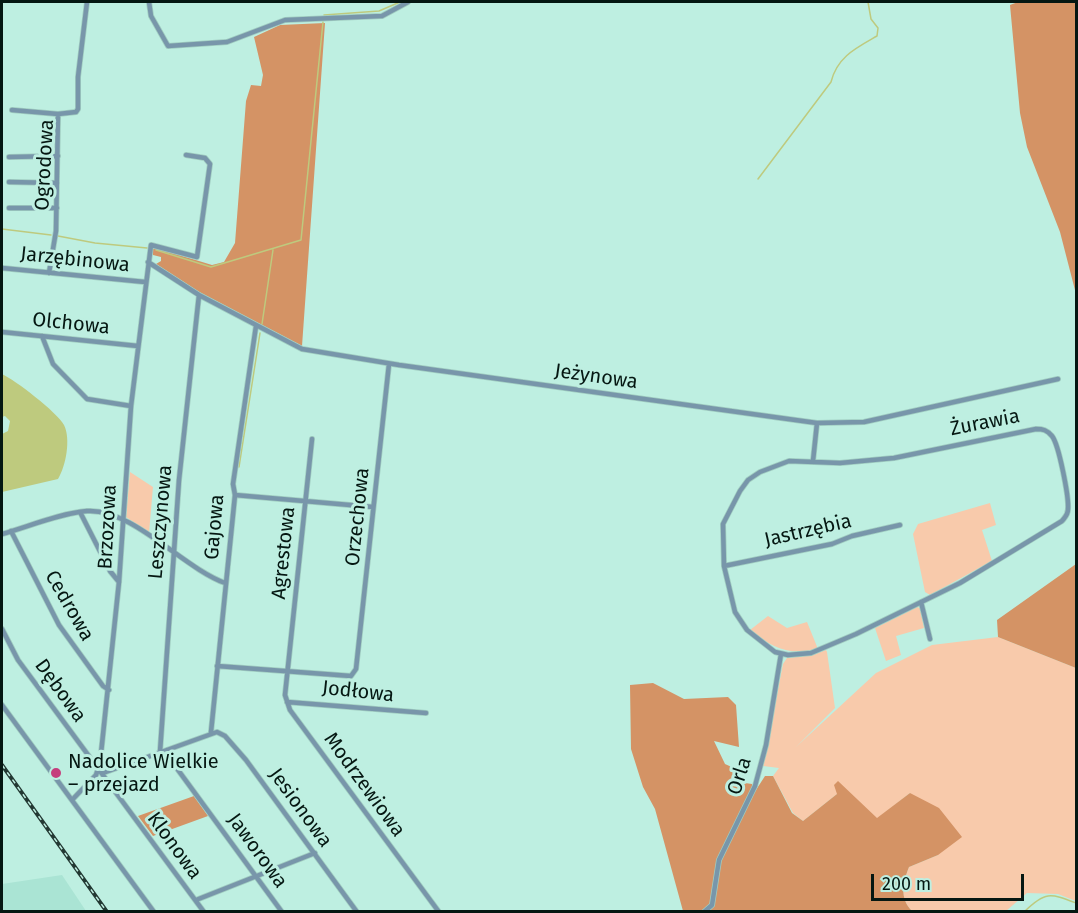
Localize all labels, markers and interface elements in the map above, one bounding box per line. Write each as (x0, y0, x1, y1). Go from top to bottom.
street label: Ogrodowa (31, 119, 59, 211)
street label: Jarzębinowa (19, 242, 131, 278)
street label: Olchowa (31, 308, 111, 340)
street label: Jeżynowa (553, 359, 639, 395)
street label: Żurawia (948, 405, 1022, 441)
street label: Leszczynowa (144, 464, 178, 580)
street label: Orzechowa (341, 467, 375, 567)
street label: Brzozowa (94, 484, 122, 570)
street label: Gajowa (200, 493, 230, 561)
street label: Agrestowa (267, 506, 301, 600)
street label: Jastrzębia (762, 509, 854, 553)
street label: Cedrowa (39, 566, 99, 646)
street label: Dębowa (29, 655, 91, 727)
street label: Jodłowa (321, 676, 395, 708)
street label: Modrzewiowa (318, 728, 410, 842)
place label: Nadolice Wielkie – przejazd (68, 750, 219, 797)
street label: Orla (723, 754, 757, 798)
street label: Jesionowa (263, 764, 337, 852)
marker: Nadolice Wielkie – przejazd (49, 766, 63, 780)
street label: Klonowa (141, 808, 207, 884)
street label: Jaworowa (222, 809, 292, 893)
scale bar (874, 862, 1027, 900)
text: 200 m (882, 873, 931, 895)

